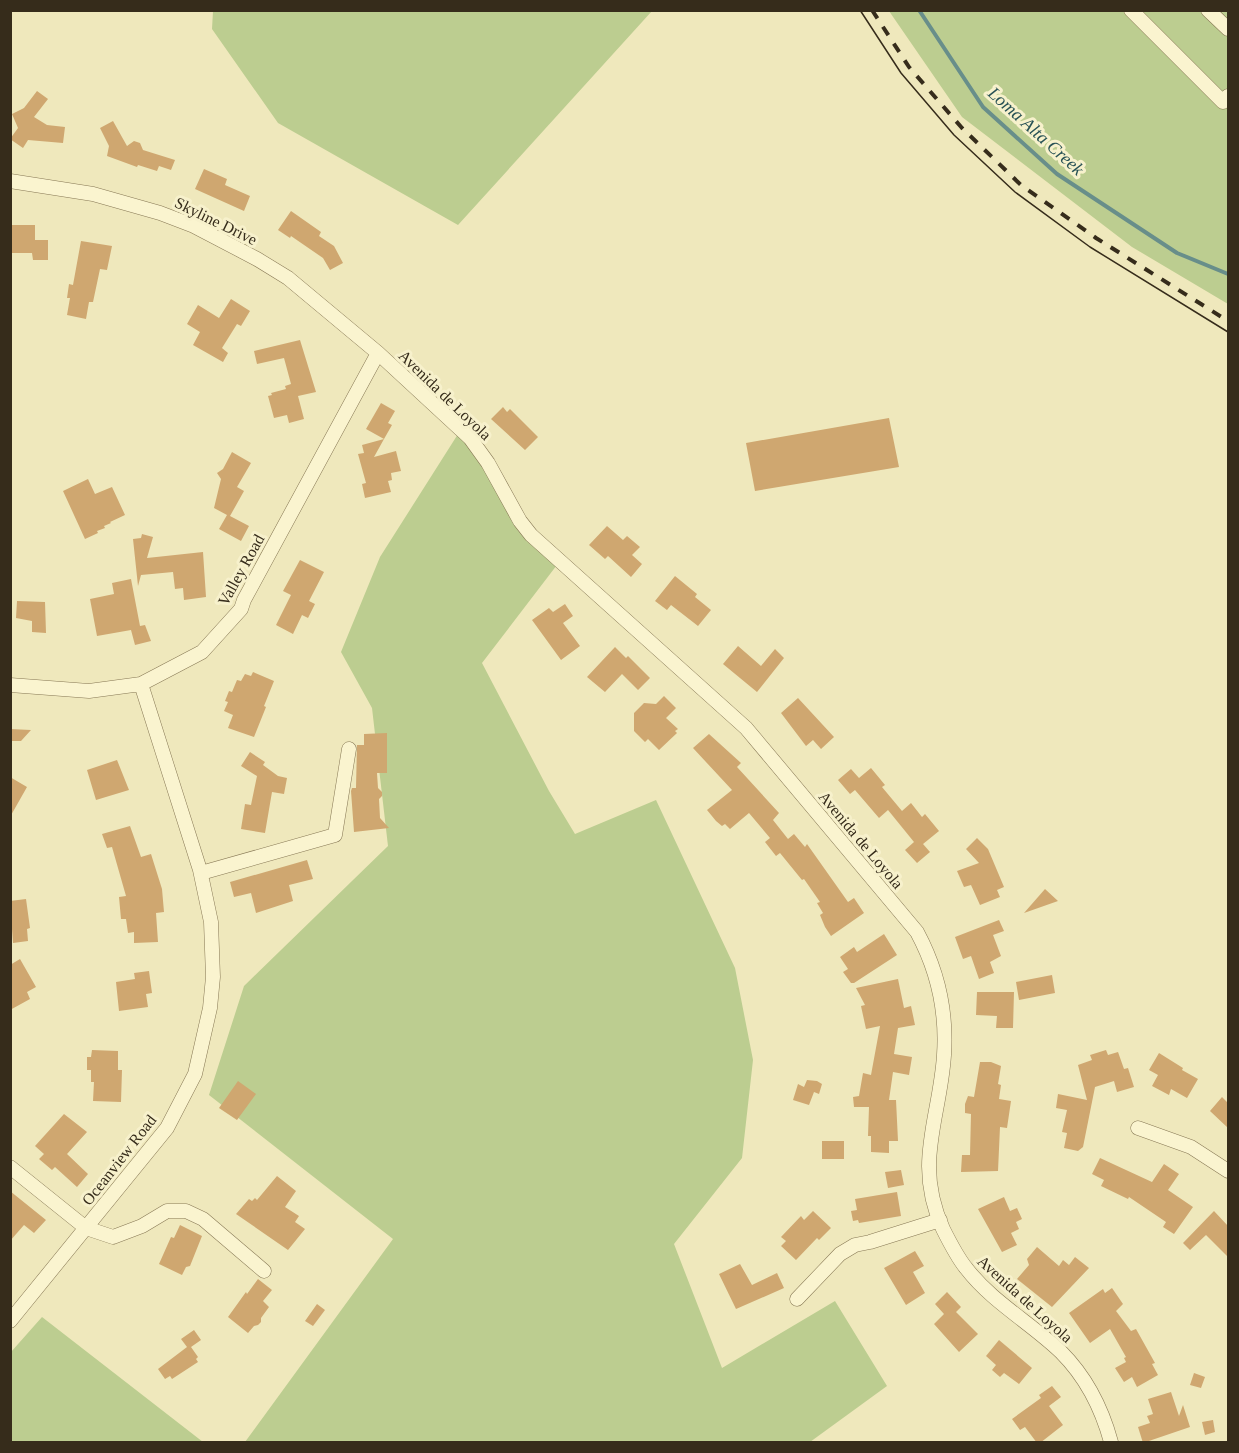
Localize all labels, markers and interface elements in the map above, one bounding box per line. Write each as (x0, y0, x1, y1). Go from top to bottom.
water label: Loma Alta Creek (983, 82, 1089, 180)
street label: Skyline Drive (172, 194, 260, 249)
street label: Avenida de Loyola (395, 347, 495, 444)
street label: Valley Road (214, 531, 268, 609)
street label: Avenida de Loyola (815, 788, 907, 893)
street label: Oceanview Road (79, 1112, 159, 1208)
street label: Avenida de Loyola (974, 1252, 1076, 1347)

